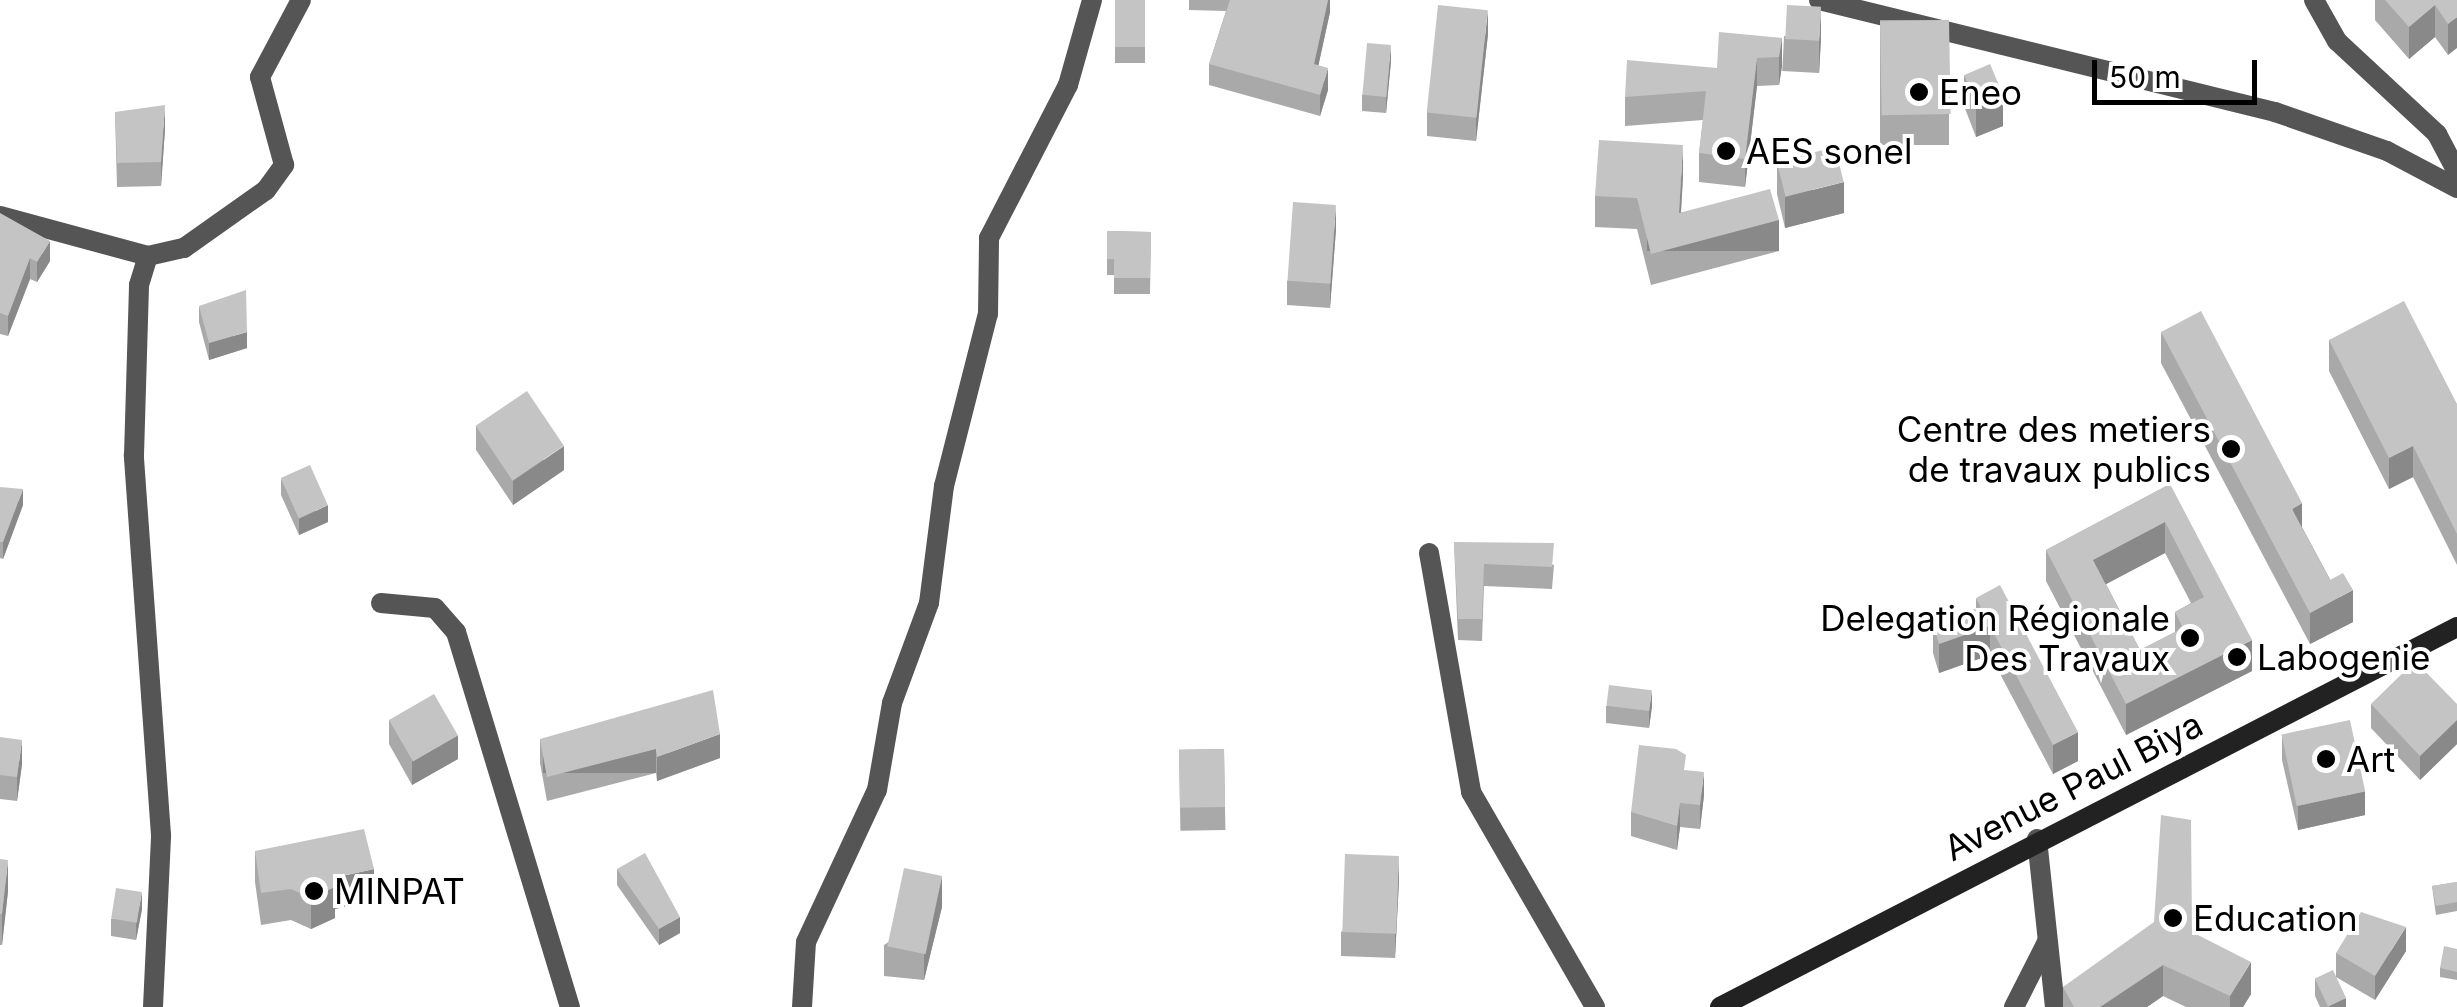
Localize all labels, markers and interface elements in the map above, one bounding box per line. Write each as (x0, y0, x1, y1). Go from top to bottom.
scale bar (2097, 40, 2262, 102)
text: 50 m (2109, 59, 2181, 95)
place label: Eneo (1939, 71, 2022, 113)
marker: Eneo (1908, 81, 1930, 103)
place label: AES sonel (1746, 130, 1913, 172)
marker: AES sonel (1715, 140, 1737, 162)
place label: Centre des metiers de travaux publics (1897, 408, 2211, 490)
marker: Centre des metiers de travaux publics (2220, 438, 2242, 460)
place label: Delegation Régionale Des Travaux (1820, 597, 2170, 679)
marker: Delegation Régionale Des Travaux (2179, 627, 2201, 649)
place label: Labogenie (2257, 636, 2430, 678)
marker: Labogenie (2226, 646, 2248, 668)
street label: Avenue Paul Biya (1937, 703, 2209, 869)
place label: Art (2346, 738, 2395, 780)
marker: Art (2315, 748, 2337, 770)
place label: MINPAT (334, 870, 465, 912)
marker: MINPAT (303, 880, 325, 902)
place label: Education (2193, 897, 2358, 939)
marker: Education (2162, 907, 2184, 929)

